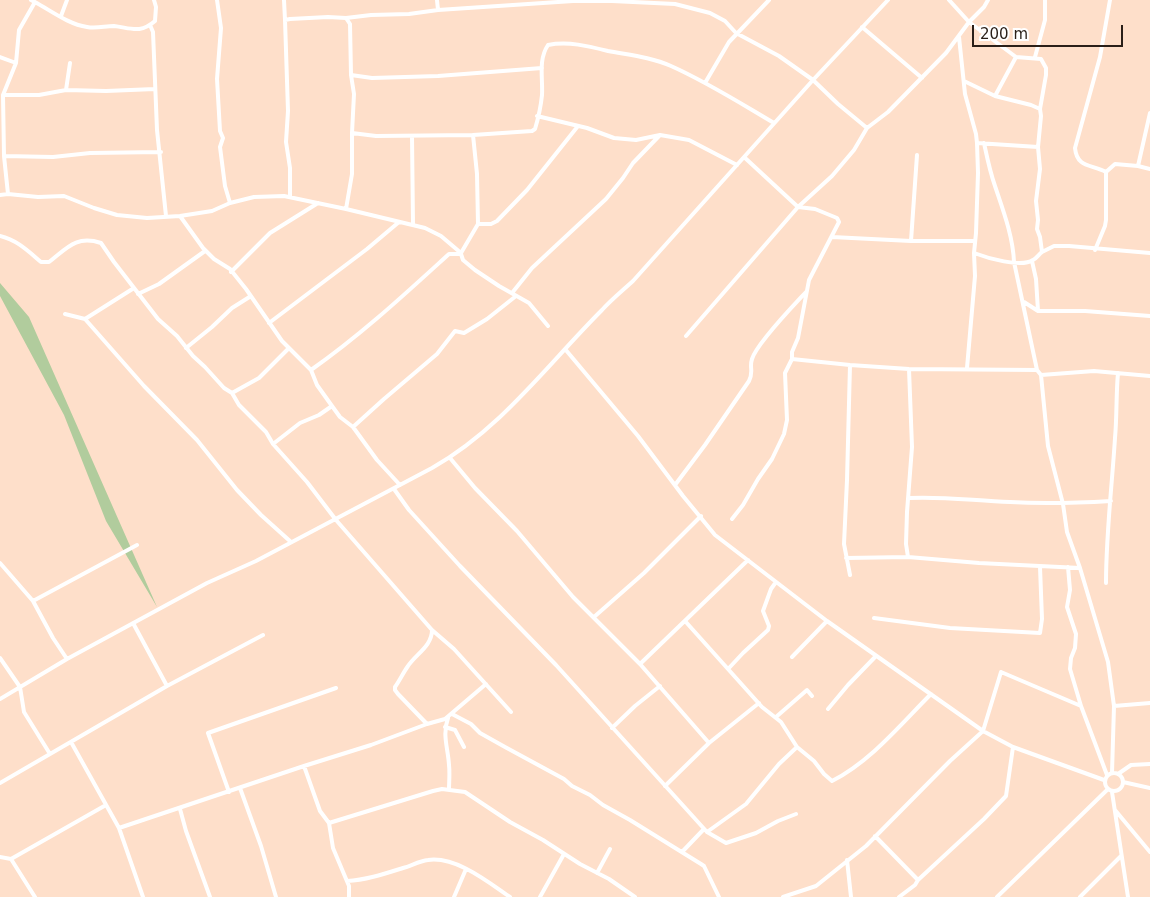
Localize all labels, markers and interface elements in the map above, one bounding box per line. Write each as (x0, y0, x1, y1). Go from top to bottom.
scale bar (975, 15, 1126, 47)
text: 200 m (980, 25, 1028, 43)

